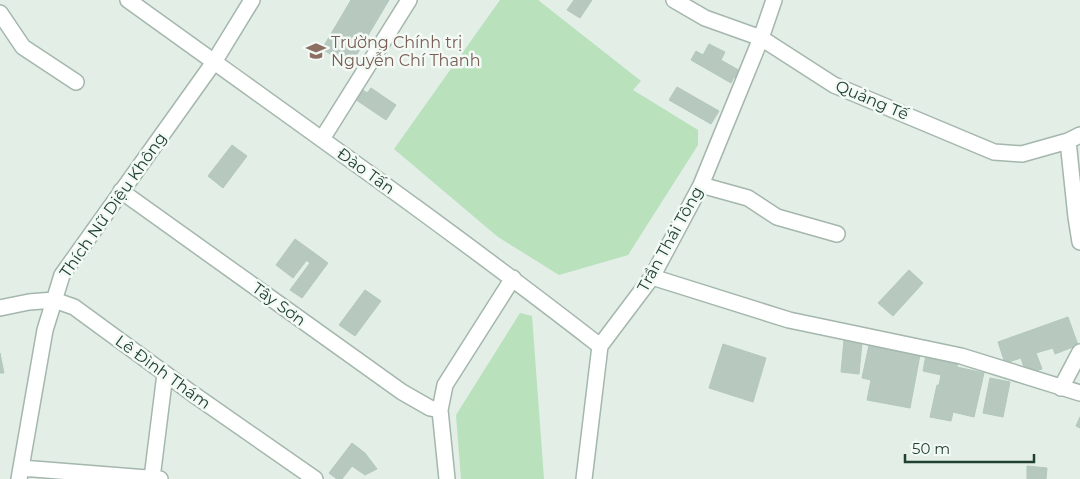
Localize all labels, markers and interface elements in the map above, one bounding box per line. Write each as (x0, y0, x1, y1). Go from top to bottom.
place label: Trường Chính trị Nguyễn Chí Thanh (331, 33, 480, 70)
school or university icon: Trường Chính trị Nguyễn Chí Thanh (305, 40, 327, 62)
street label: Quảng Tế (833, 76, 912, 124)
street label: Thích Nữ Diệu Không (56, 129, 170, 281)
street label: Đào Tấn (334, 144, 398, 198)
street label: Trần Thái Tông (633, 183, 707, 295)
street label: Tây Sơn (249, 278, 309, 330)
street label: Lê Đình Thám (112, 331, 214, 413)
scale bar (905, 432, 1034, 464)
text: 50 m (912, 439, 950, 458)

